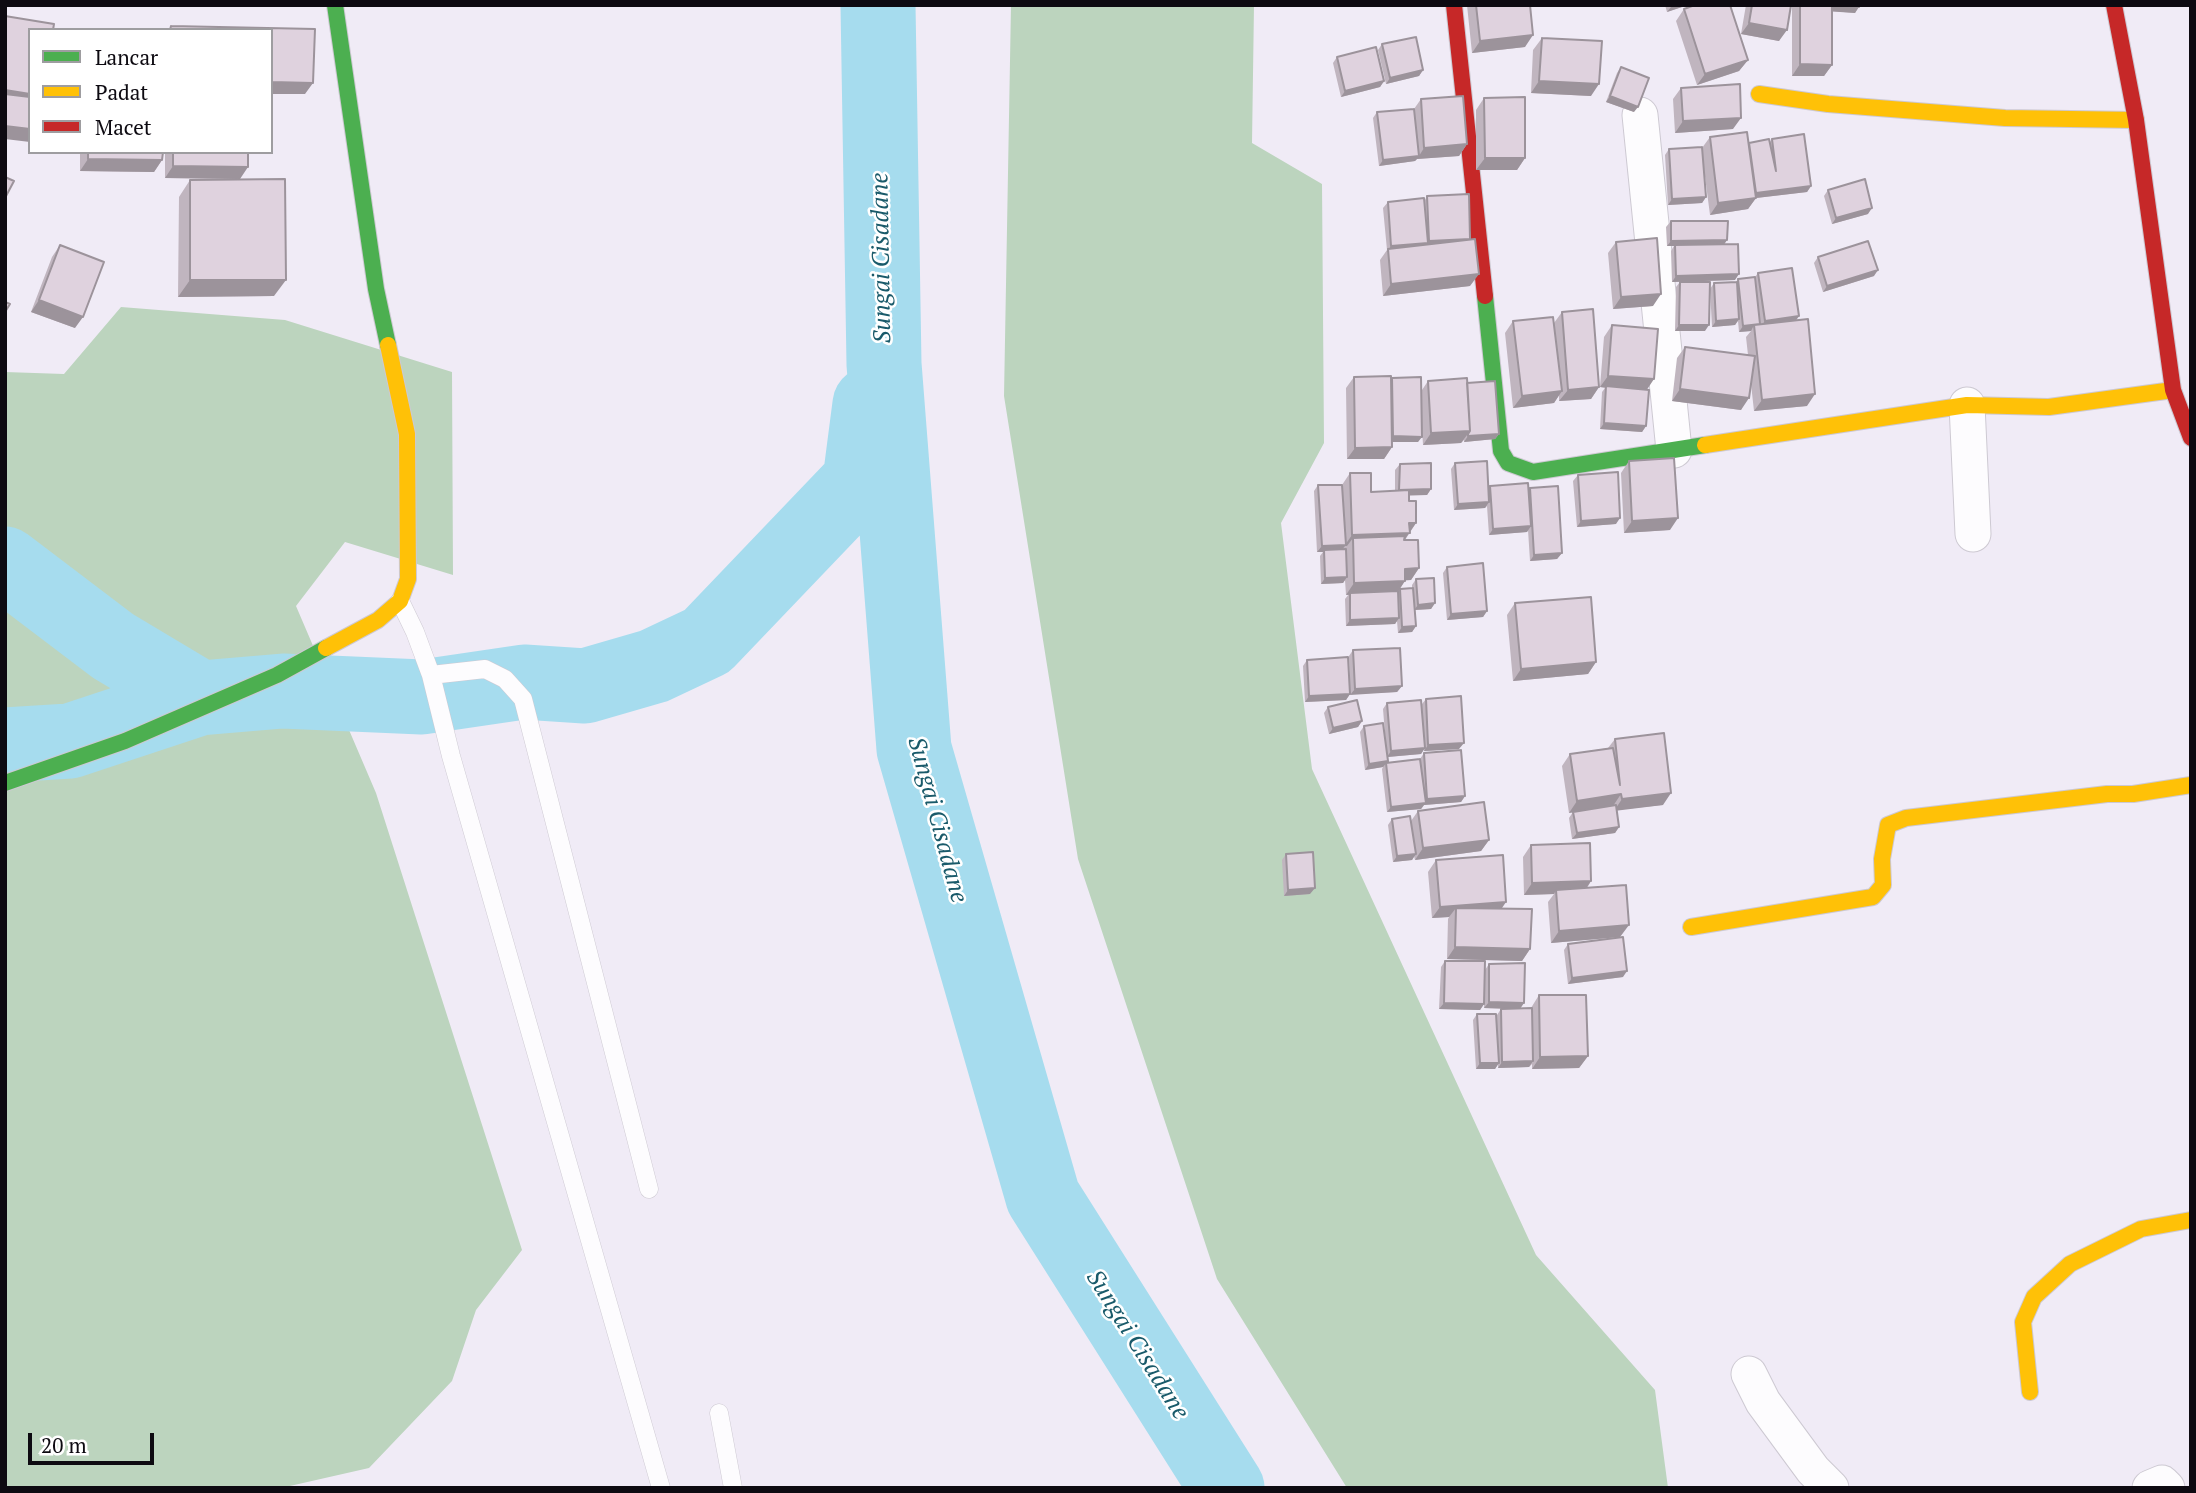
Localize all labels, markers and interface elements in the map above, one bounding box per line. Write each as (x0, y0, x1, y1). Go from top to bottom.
legend (28, 28, 273, 154)
text: Lancar (95, 43, 158, 71)
text: Padat (95, 78, 148, 106)
text: Macet (95, 113, 152, 141)
water label: Sungai Cisadane (866, 172, 898, 344)
water label: Sungai Cisadane (901, 734, 973, 906)
water label: Sungai Cisadane (1080, 1265, 1194, 1425)
scale bar (32, 1420, 158, 1464)
text: 20 m (41, 1431, 87, 1459)

